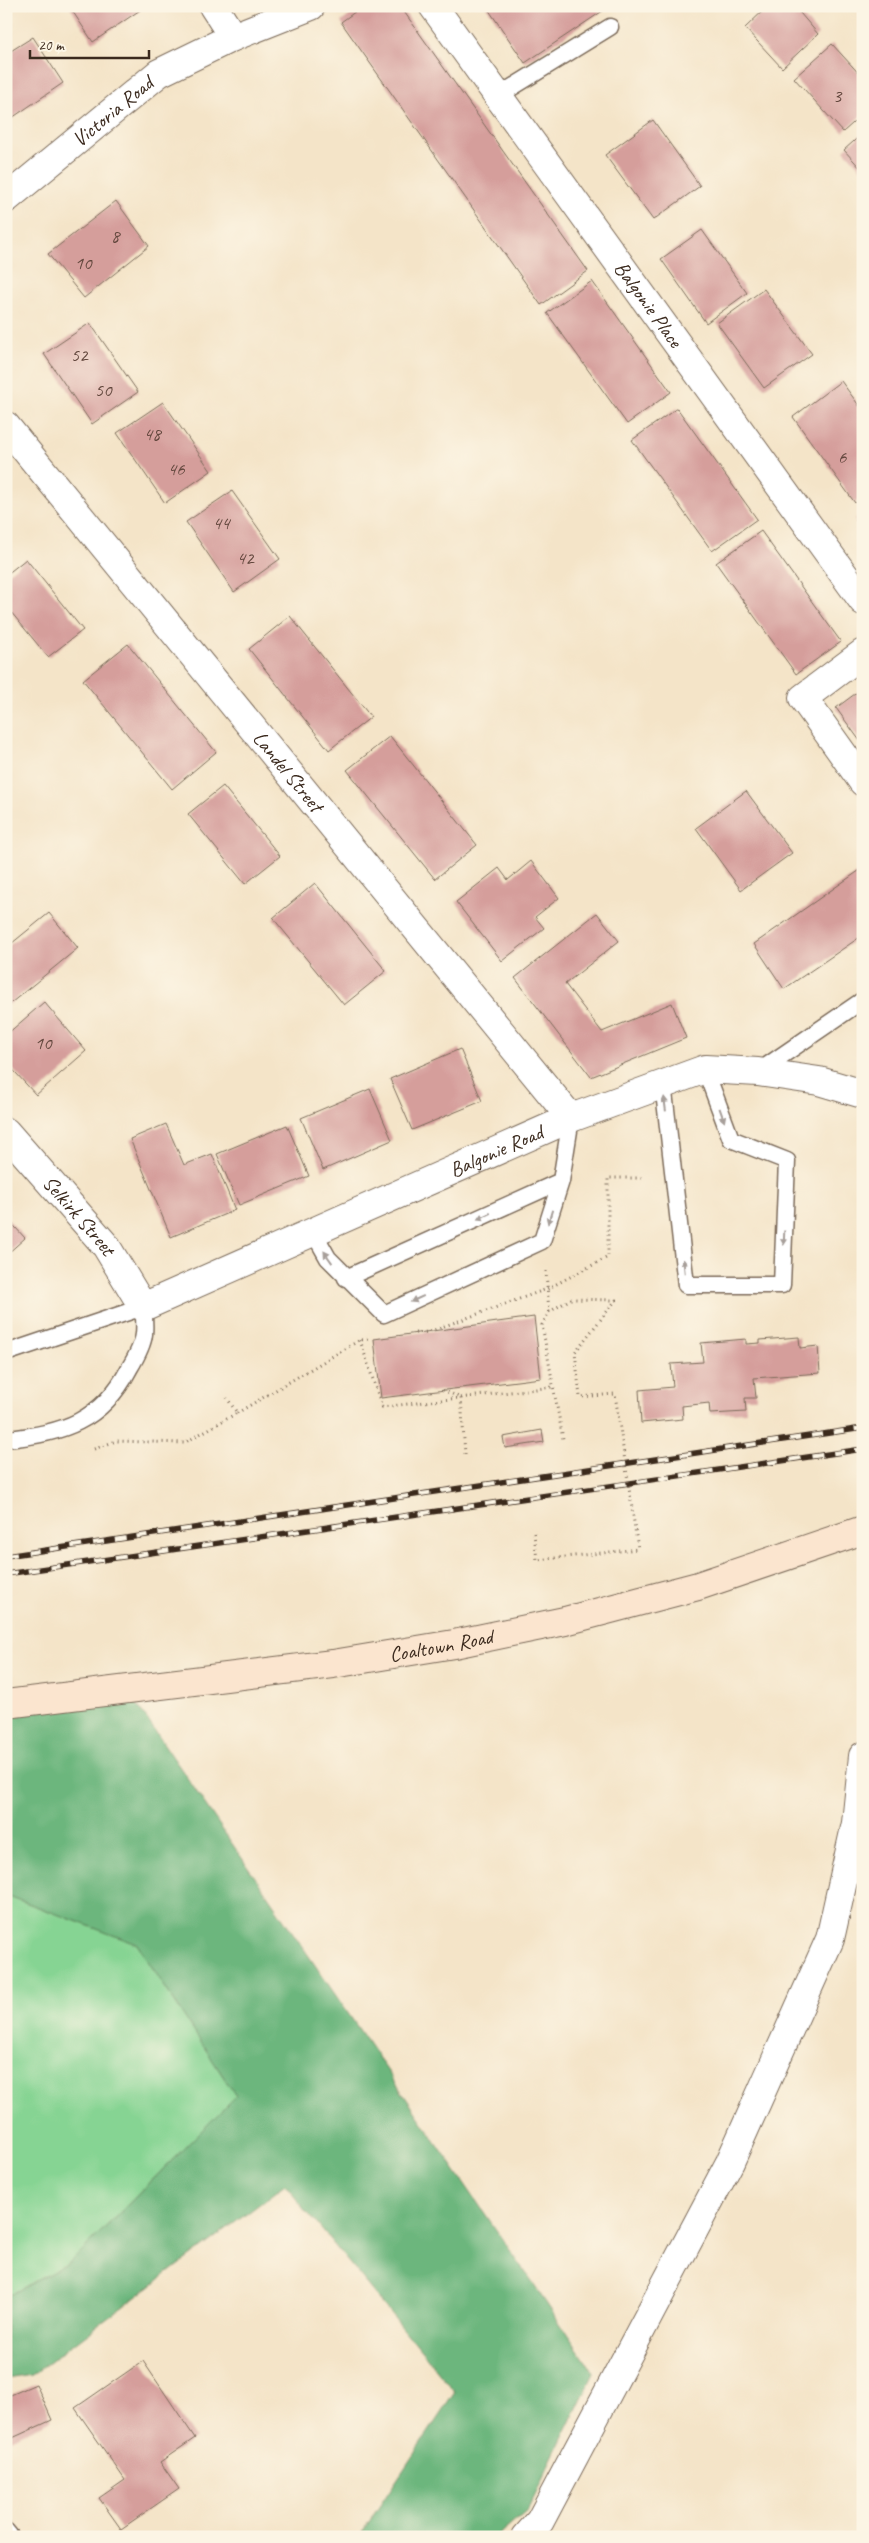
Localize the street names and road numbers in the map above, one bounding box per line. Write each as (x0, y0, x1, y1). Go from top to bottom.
street label: Victoria Road (67, 68, 161, 152)
street label: Balgonie Place (609, 256, 689, 353)
street label: Landel Street (247, 726, 331, 820)
street label: Balgonie Road (445, 1118, 550, 1183)
street label: Selkirk Street (37, 1170, 122, 1262)
street label: Coaltown Road (388, 1623, 499, 1667)

